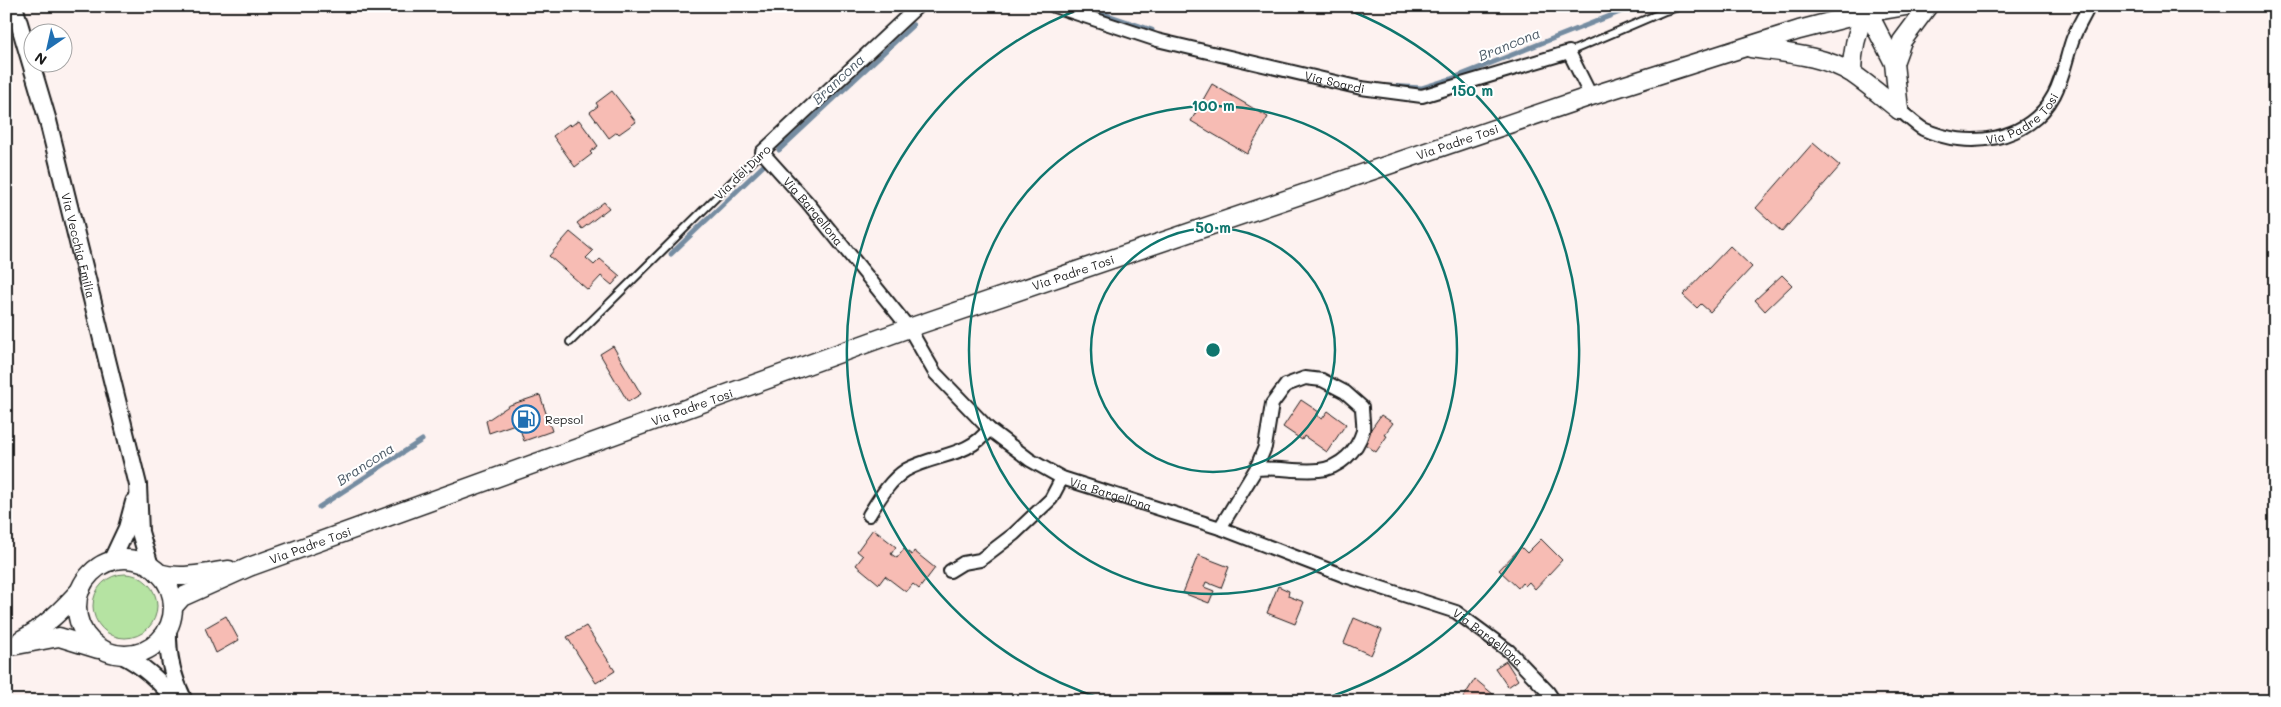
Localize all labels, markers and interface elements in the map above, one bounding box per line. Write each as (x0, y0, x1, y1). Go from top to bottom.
north arrow (22, 22, 72, 72)
water label: Brancona (1475, 23, 1543, 65)
text: N (31, 48, 50, 70)
water label: Brancona (808, 50, 868, 108)
street label: Via Soardi (1303, 67, 1366, 96)
text: 150 m (1451, 80, 1493, 100)
street label: Via Padre Tosi (1985, 90, 2062, 147)
text: 100 m (1191, 95, 1235, 115)
street label: Via Padre Tosi (1414, 120, 1501, 163)
street label: Via del Duro (710, 141, 774, 203)
street label: Via Bargellona (780, 173, 847, 249)
street label: Via Vecchia Emilia (58, 191, 99, 300)
text: 50 m (1195, 217, 1231, 237)
street label: Via Padre Tosi (1030, 251, 1116, 294)
centre of rings (1204, 341, 1222, 359)
street label: Via Padre Tosi (649, 384, 735, 429)
fuel station icon: Repsol (511, 404, 541, 434)
place label: Repsol (545, 411, 583, 427)
water label: Brancona (332, 438, 398, 490)
street label: Via Bargellona (1068, 473, 1154, 514)
street label: Via Padre Tosi (267, 523, 353, 567)
street label: Via Bargellona (1450, 604, 1527, 669)

